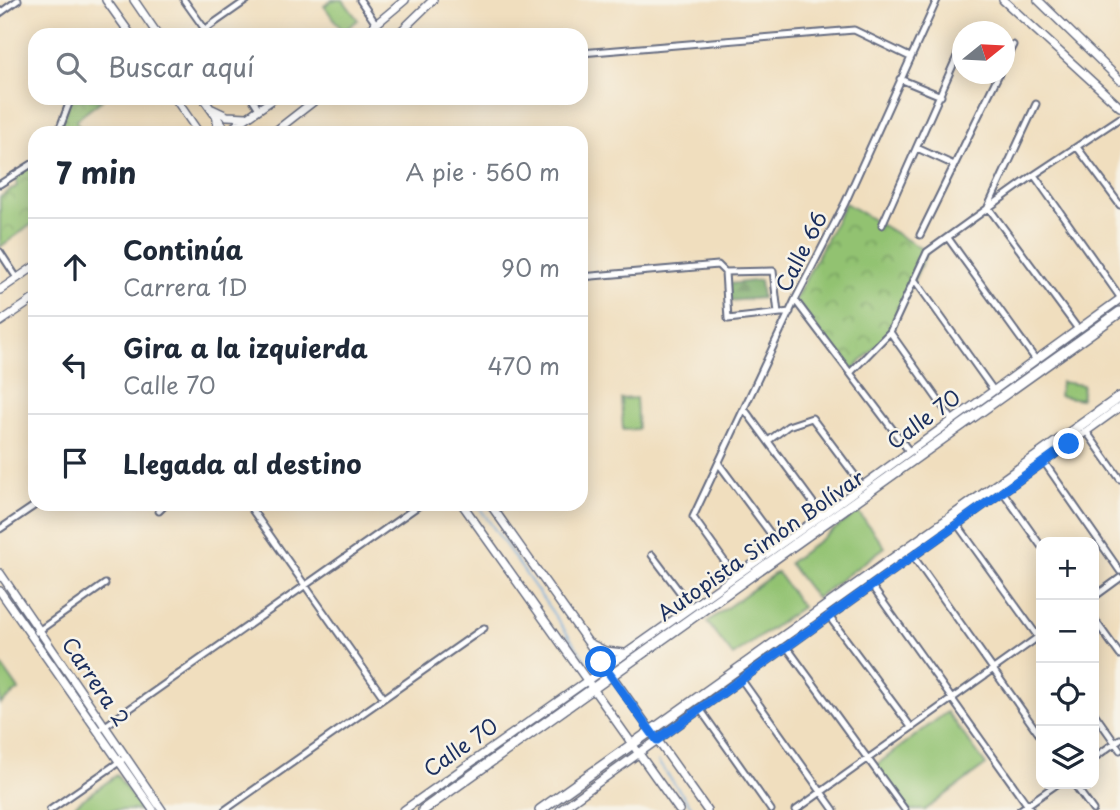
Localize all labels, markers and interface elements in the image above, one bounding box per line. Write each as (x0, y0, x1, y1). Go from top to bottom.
north arrow (952, 21, 1015, 84)
search box (28, 28, 588, 105)
text: Buscar aquí (108, 47, 254, 86)
icon: search (52, 48, 90, 86)
text: 7 min (56, 149, 137, 194)
text: A pie · 560 m (406, 154, 560, 189)
street label: Calle 66 (766, 205, 834, 297)
text: Continúa (123, 230, 243, 269)
icon: ahead (56, 248, 94, 286)
text: 90 m (501, 250, 560, 285)
text: Carrera 1D (123, 269, 247, 304)
text: Gira a la izquierda (123, 328, 368, 367)
icon: left (56, 346, 94, 384)
text: 470 m (487, 348, 560, 383)
text: Calle 70 (123, 367, 216, 402)
street label: Calle 70 (879, 381, 966, 456)
route end (1053, 428, 1084, 459)
icon: arrive (56, 444, 94, 482)
text: Llegada al destino (123, 444, 362, 483)
street label: Autopista Simón Bolívar (650, 460, 870, 628)
map controls (1036, 537, 1099, 789)
button: + (1036, 537, 1099, 600)
button: − (1036, 600, 1099, 663)
street label: Carrera 2 (55, 630, 138, 732)
route start (585, 646, 616, 677)
button: locate (1036, 663, 1099, 726)
street label: Calle 70 (416, 709, 504, 784)
button: layers (1036, 726, 1099, 789)

